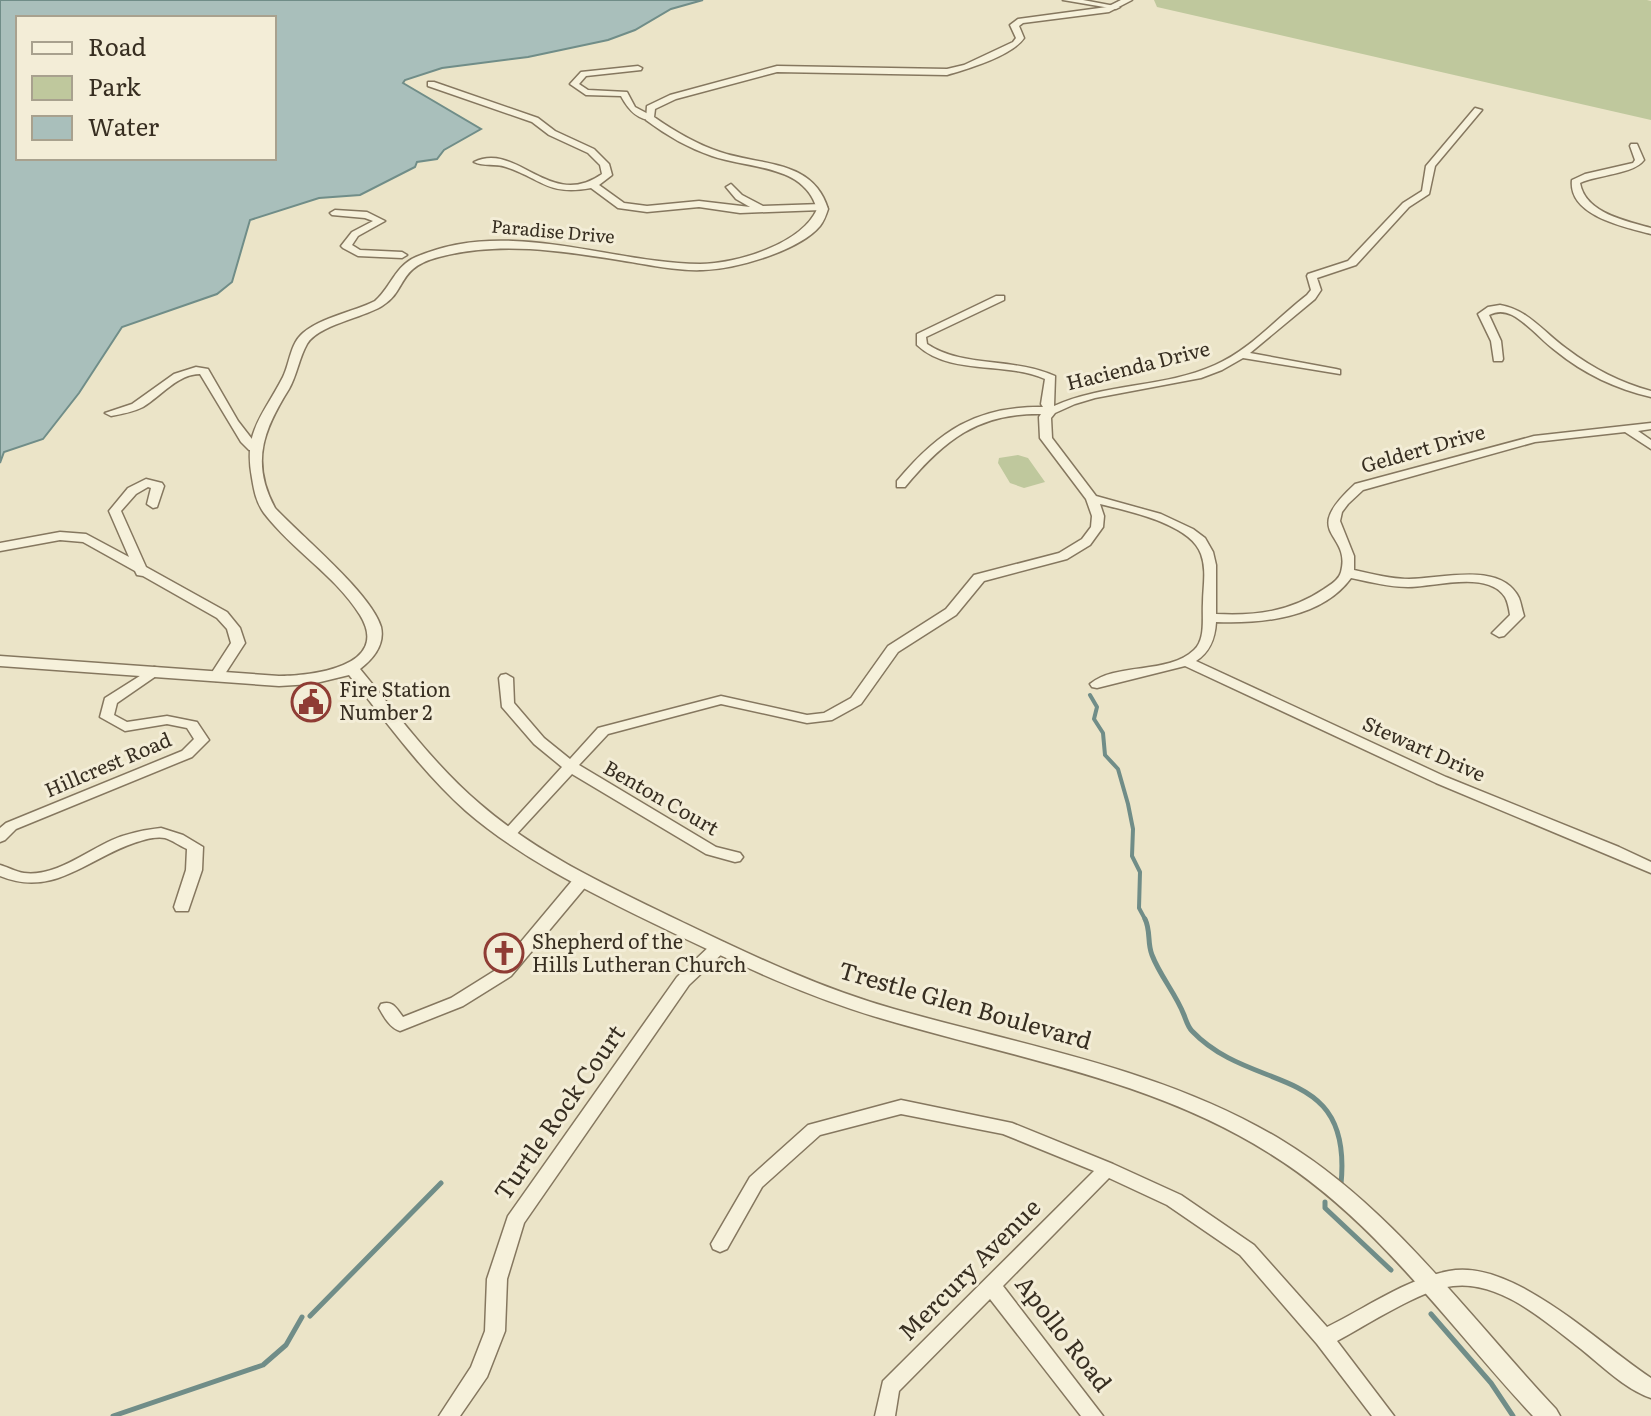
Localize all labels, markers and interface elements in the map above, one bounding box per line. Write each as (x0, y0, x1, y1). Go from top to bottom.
legend (16, 16, 276, 160)
text: Road (88, 28, 147, 63)
text: Park (88, 68, 141, 103)
text: Water (88, 108, 160, 143)
street label: Paradise Drive (490, 212, 616, 249)
street label: Hacienda Drive (1063, 332, 1212, 396)
street label: Geldert Drive (1357, 415, 1488, 479)
place label: Fire Station Number 2 (339, 673, 451, 726)
public building icon: Fire Station Number 2 (290, 681, 332, 723)
street label: Stewart Drive (1359, 707, 1491, 788)
street label: Hillcrest Road (39, 723, 175, 803)
street label: Benton Court (599, 751, 725, 841)
place label: Shepherd of the Hills Lutheran Church (532, 925, 747, 978)
church icon: Shepherd of the Hills Lutheran Church (483, 932, 525, 974)
street label: Trestle Glen Boulevard (835, 951, 1097, 1057)
street label: Turtle Rock Court (484, 1016, 632, 1207)
street label: Mercury Avenue (889, 1189, 1047, 1347)
street label: Apollo Road (1009, 1267, 1122, 1398)

